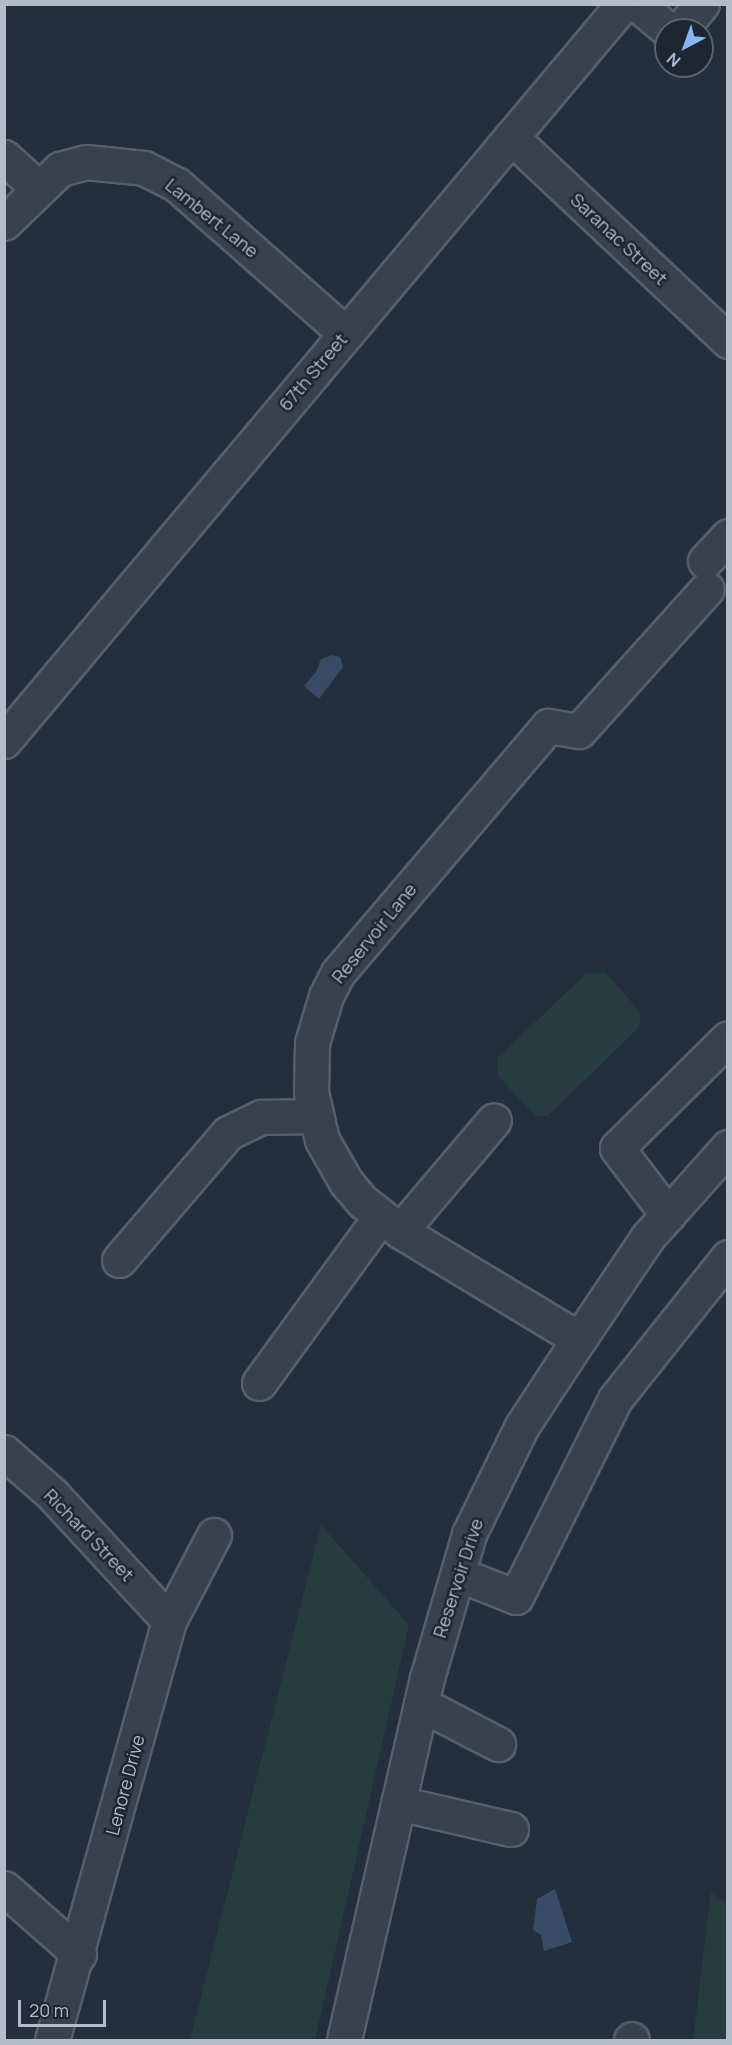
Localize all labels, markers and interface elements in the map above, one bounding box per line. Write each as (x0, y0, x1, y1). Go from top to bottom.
north arrow (654, 18, 714, 78)
text: N (662, 48, 685, 72)
street label: Lambert Lane (161, 174, 263, 262)
street label: Saranac Street (566, 189, 672, 289)
street label: 67th Street (274, 329, 352, 415)
street label: Reservoir Lane (327, 879, 421, 987)
street label: Richard Street (40, 1484, 138, 1586)
street label: Reservoir Drive (429, 1516, 487, 1640)
street label: Lenore Drive (101, 1732, 149, 1838)
scale bar (21, 1988, 110, 2026)
text: 20 m (29, 1998, 69, 2022)

